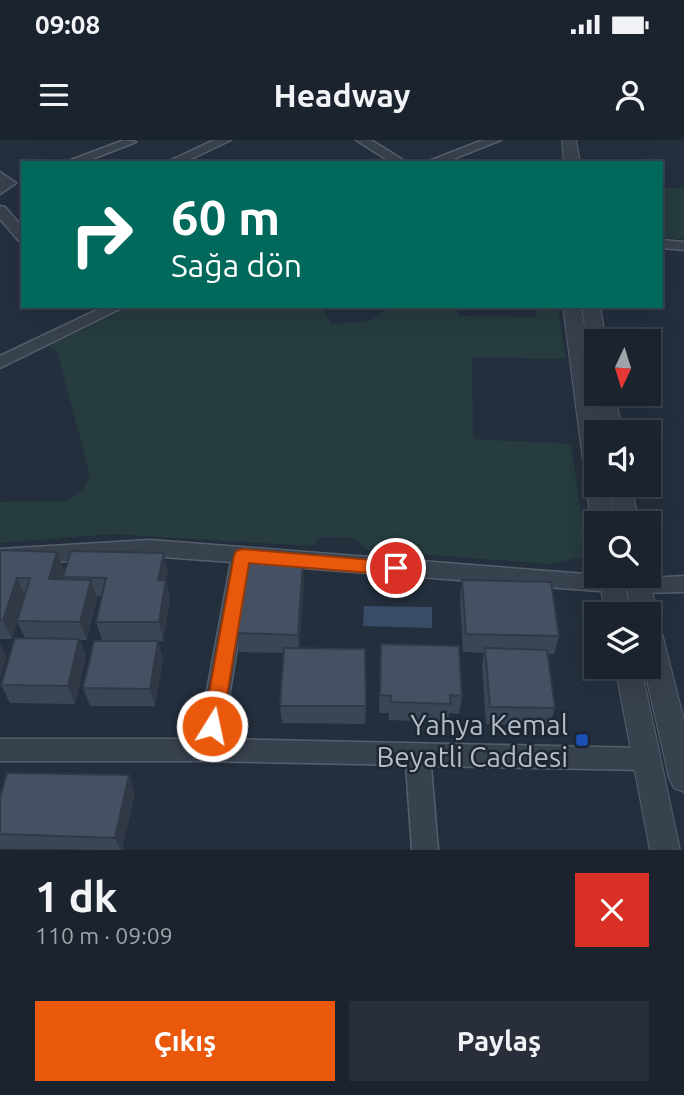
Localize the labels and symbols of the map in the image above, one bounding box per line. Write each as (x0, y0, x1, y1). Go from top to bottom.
north arrow (584, 329, 662, 406)
pin (366, 538, 426, 598)
position arrow (175, 689, 249, 763)
place label: Yahya Kemal Beyatli Caddesi (377, 709, 568, 772)
marker: Yahya Kemal Beyatli Caddesi (574, 732, 590, 748)

